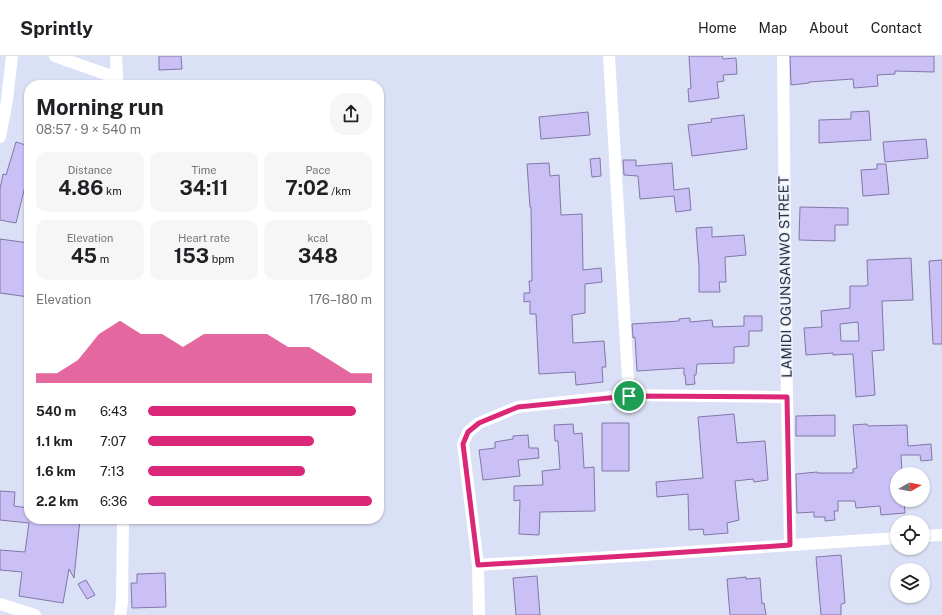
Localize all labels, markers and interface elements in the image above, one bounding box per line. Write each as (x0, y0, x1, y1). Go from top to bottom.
text: Sprintly (20, 17, 93, 39)
text: Home (698, 20, 737, 36)
text: Map (759, 20, 787, 36)
text: About (809, 20, 849, 36)
text: Contact (871, 20, 922, 36)
button: share (330, 93, 372, 135)
text: Morning run (36, 94, 164, 120)
text: 08:57 · 9 × 540 m (36, 122, 141, 137)
text: Distance (68, 164, 112, 176)
text: Time (191, 164, 217, 176)
text: Pace (305, 164, 331, 176)
text: 4.86 (58, 176, 103, 200)
text: 34:11 (180, 176, 228, 200)
text: 7:02 (285, 176, 329, 200)
street label: LAMIDI OGUNSANWO STREET (775, 176, 795, 378)
text: km (103, 185, 122, 197)
text: /km (329, 185, 351, 197)
text: Elevation (67, 232, 113, 244)
text: Heart rate (178, 232, 230, 244)
text: kcal (307, 232, 329, 244)
text: 45 (71, 244, 97, 268)
text: 153 (174, 244, 209, 268)
text: 348 (298, 244, 338, 268)
text: m (97, 253, 109, 265)
text: bpm (209, 253, 234, 265)
text: Elevation (36, 292, 91, 307)
text: 176–180 m (309, 292, 372, 307)
pin (612, 379, 646, 413)
icon: arrive (618, 385, 640, 407)
text: 540 m (36, 404, 76, 419)
text: 6:43 (100, 404, 127, 419)
text: 1.1 km (36, 434, 73, 449)
text: 7:07 (100, 434, 126, 449)
text: 1.6 km (36, 464, 76, 479)
text: 7:13 (100, 464, 124, 479)
north arrow (890, 467, 930, 507)
map controls (890, 467, 930, 603)
text: 2.2 km (36, 494, 78, 509)
text: 6:36 (100, 494, 127, 509)
button: locate (890, 515, 930, 555)
button: layers (890, 563, 930, 603)

